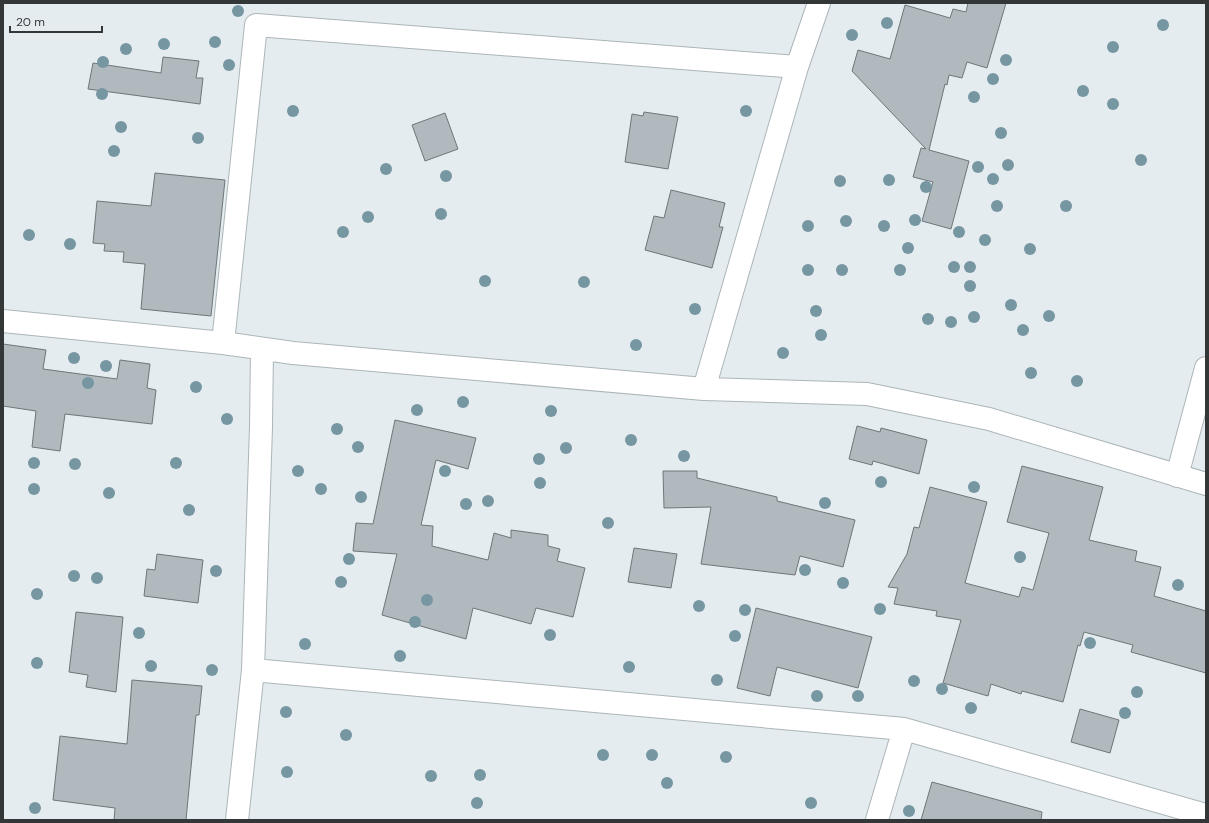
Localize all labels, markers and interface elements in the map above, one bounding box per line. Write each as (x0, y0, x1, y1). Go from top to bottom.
scale bar (10, 8, 102, 34)
text: 20 m (16, 14, 45, 30)

